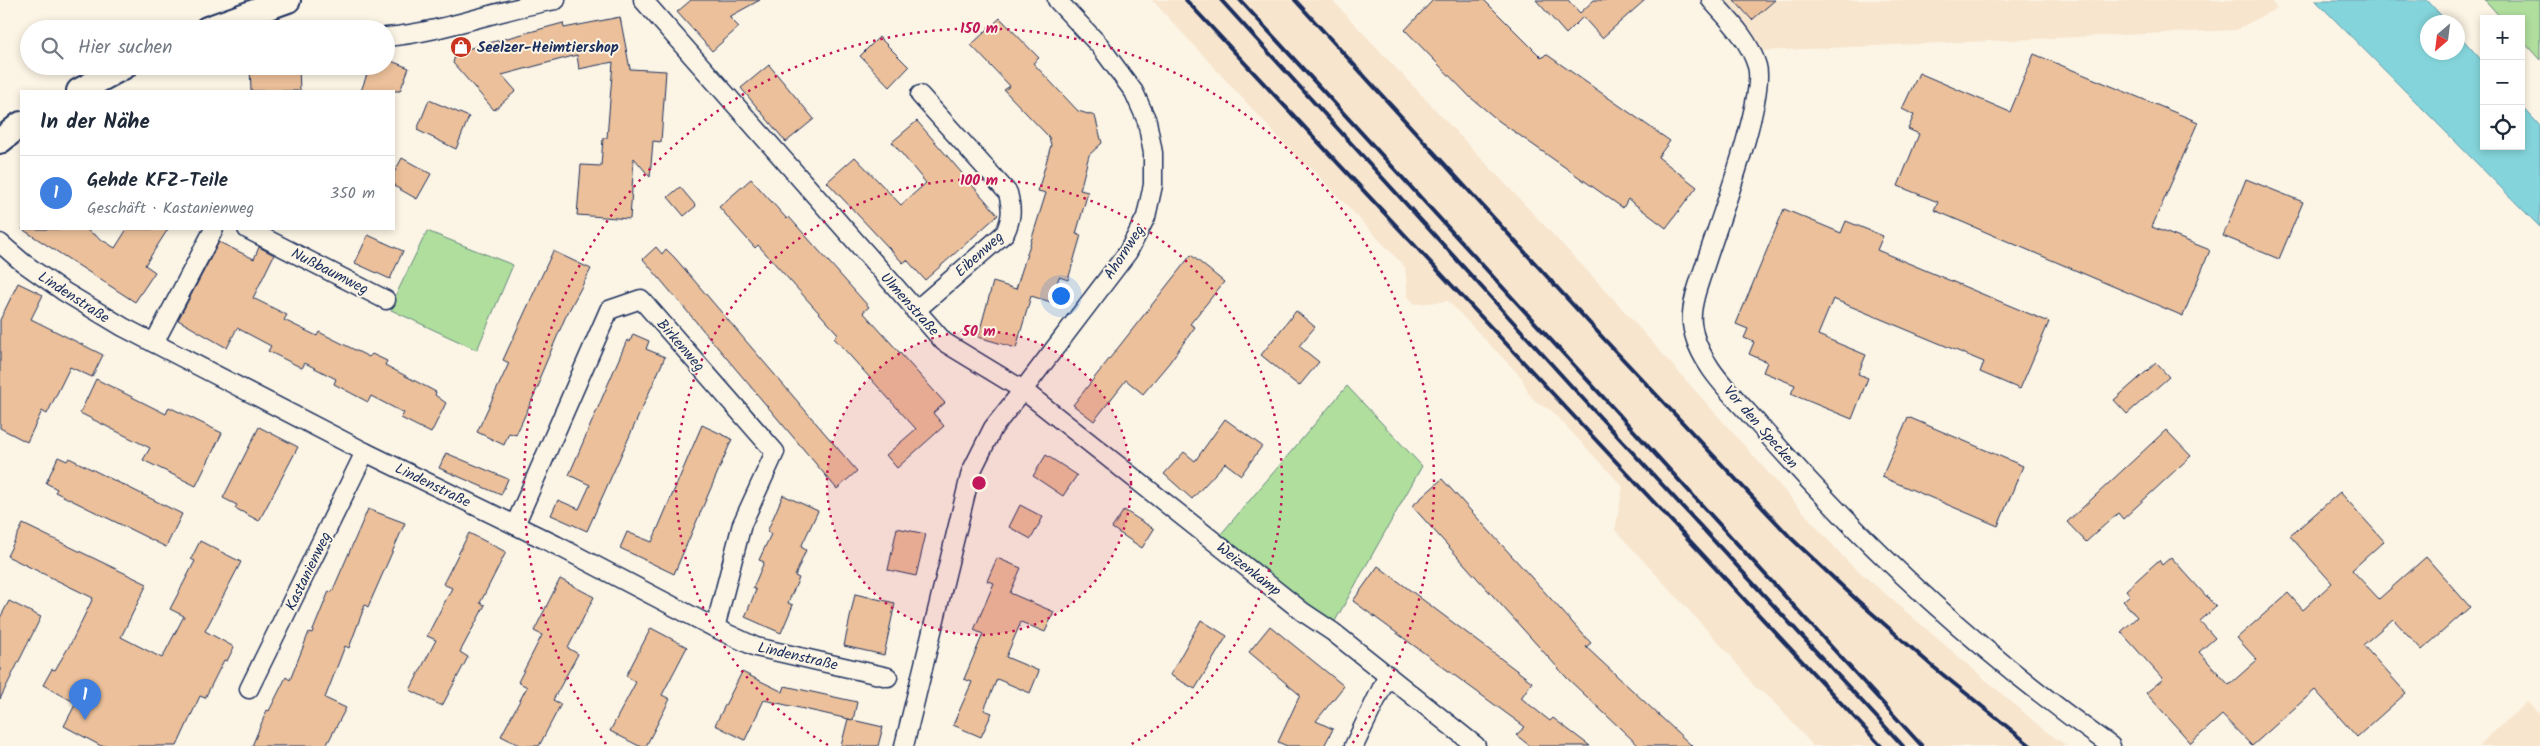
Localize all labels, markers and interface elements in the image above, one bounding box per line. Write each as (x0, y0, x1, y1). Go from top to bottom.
north arrow (2420, 15, 2465, 60)
map controls (2480, 15, 2525, 150)
button: + (2480, 15, 2525, 60)
text: 150 m (960, 17, 998, 41)
search box (20, 20, 395, 75)
text: Hier suchen (78, 33, 172, 63)
icon: search (38, 34, 66, 62)
shop icon: Seelzer-Heimtiershop (449, 35, 473, 59)
place label: Seelzer-Heimtiershop (477, 36, 619, 60)
button: − (2480, 60, 2525, 105)
button: locate (2480, 105, 2525, 150)
text: In der Nähe (40, 106, 150, 139)
text: Gehde KFZ-Teile (87, 166, 228, 196)
text: 100 m (960, 169, 998, 193)
text: 1 (54, 181, 58, 206)
text: 350 m (330, 181, 375, 206)
text: Geschäft · Kastanienweg (87, 196, 254, 221)
street label: Ahornweg (1098, 220, 1151, 285)
street label: Eibenweg (950, 226, 1010, 283)
street label: Nußbaumweg (287, 242, 372, 302)
street label: Lindenstraße (33, 266, 114, 330)
street label: Ulmenstraße (874, 267, 945, 342)
your location (1048, 283, 1074, 309)
street label: Birkenweg (650, 314, 710, 378)
text: 50 m (961, 320, 996, 344)
street label: Vor den Specken (1717, 380, 1804, 475)
street label: Lindenstraße (391, 457, 475, 515)
centre of rings (970, 474, 988, 492)
street label: Kastanienweg (279, 528, 338, 615)
street label: Weizenkamp (1211, 537, 1286, 603)
street label: Lindenstraße (755, 636, 841, 678)
pin: 1 (69, 679, 101, 720)

